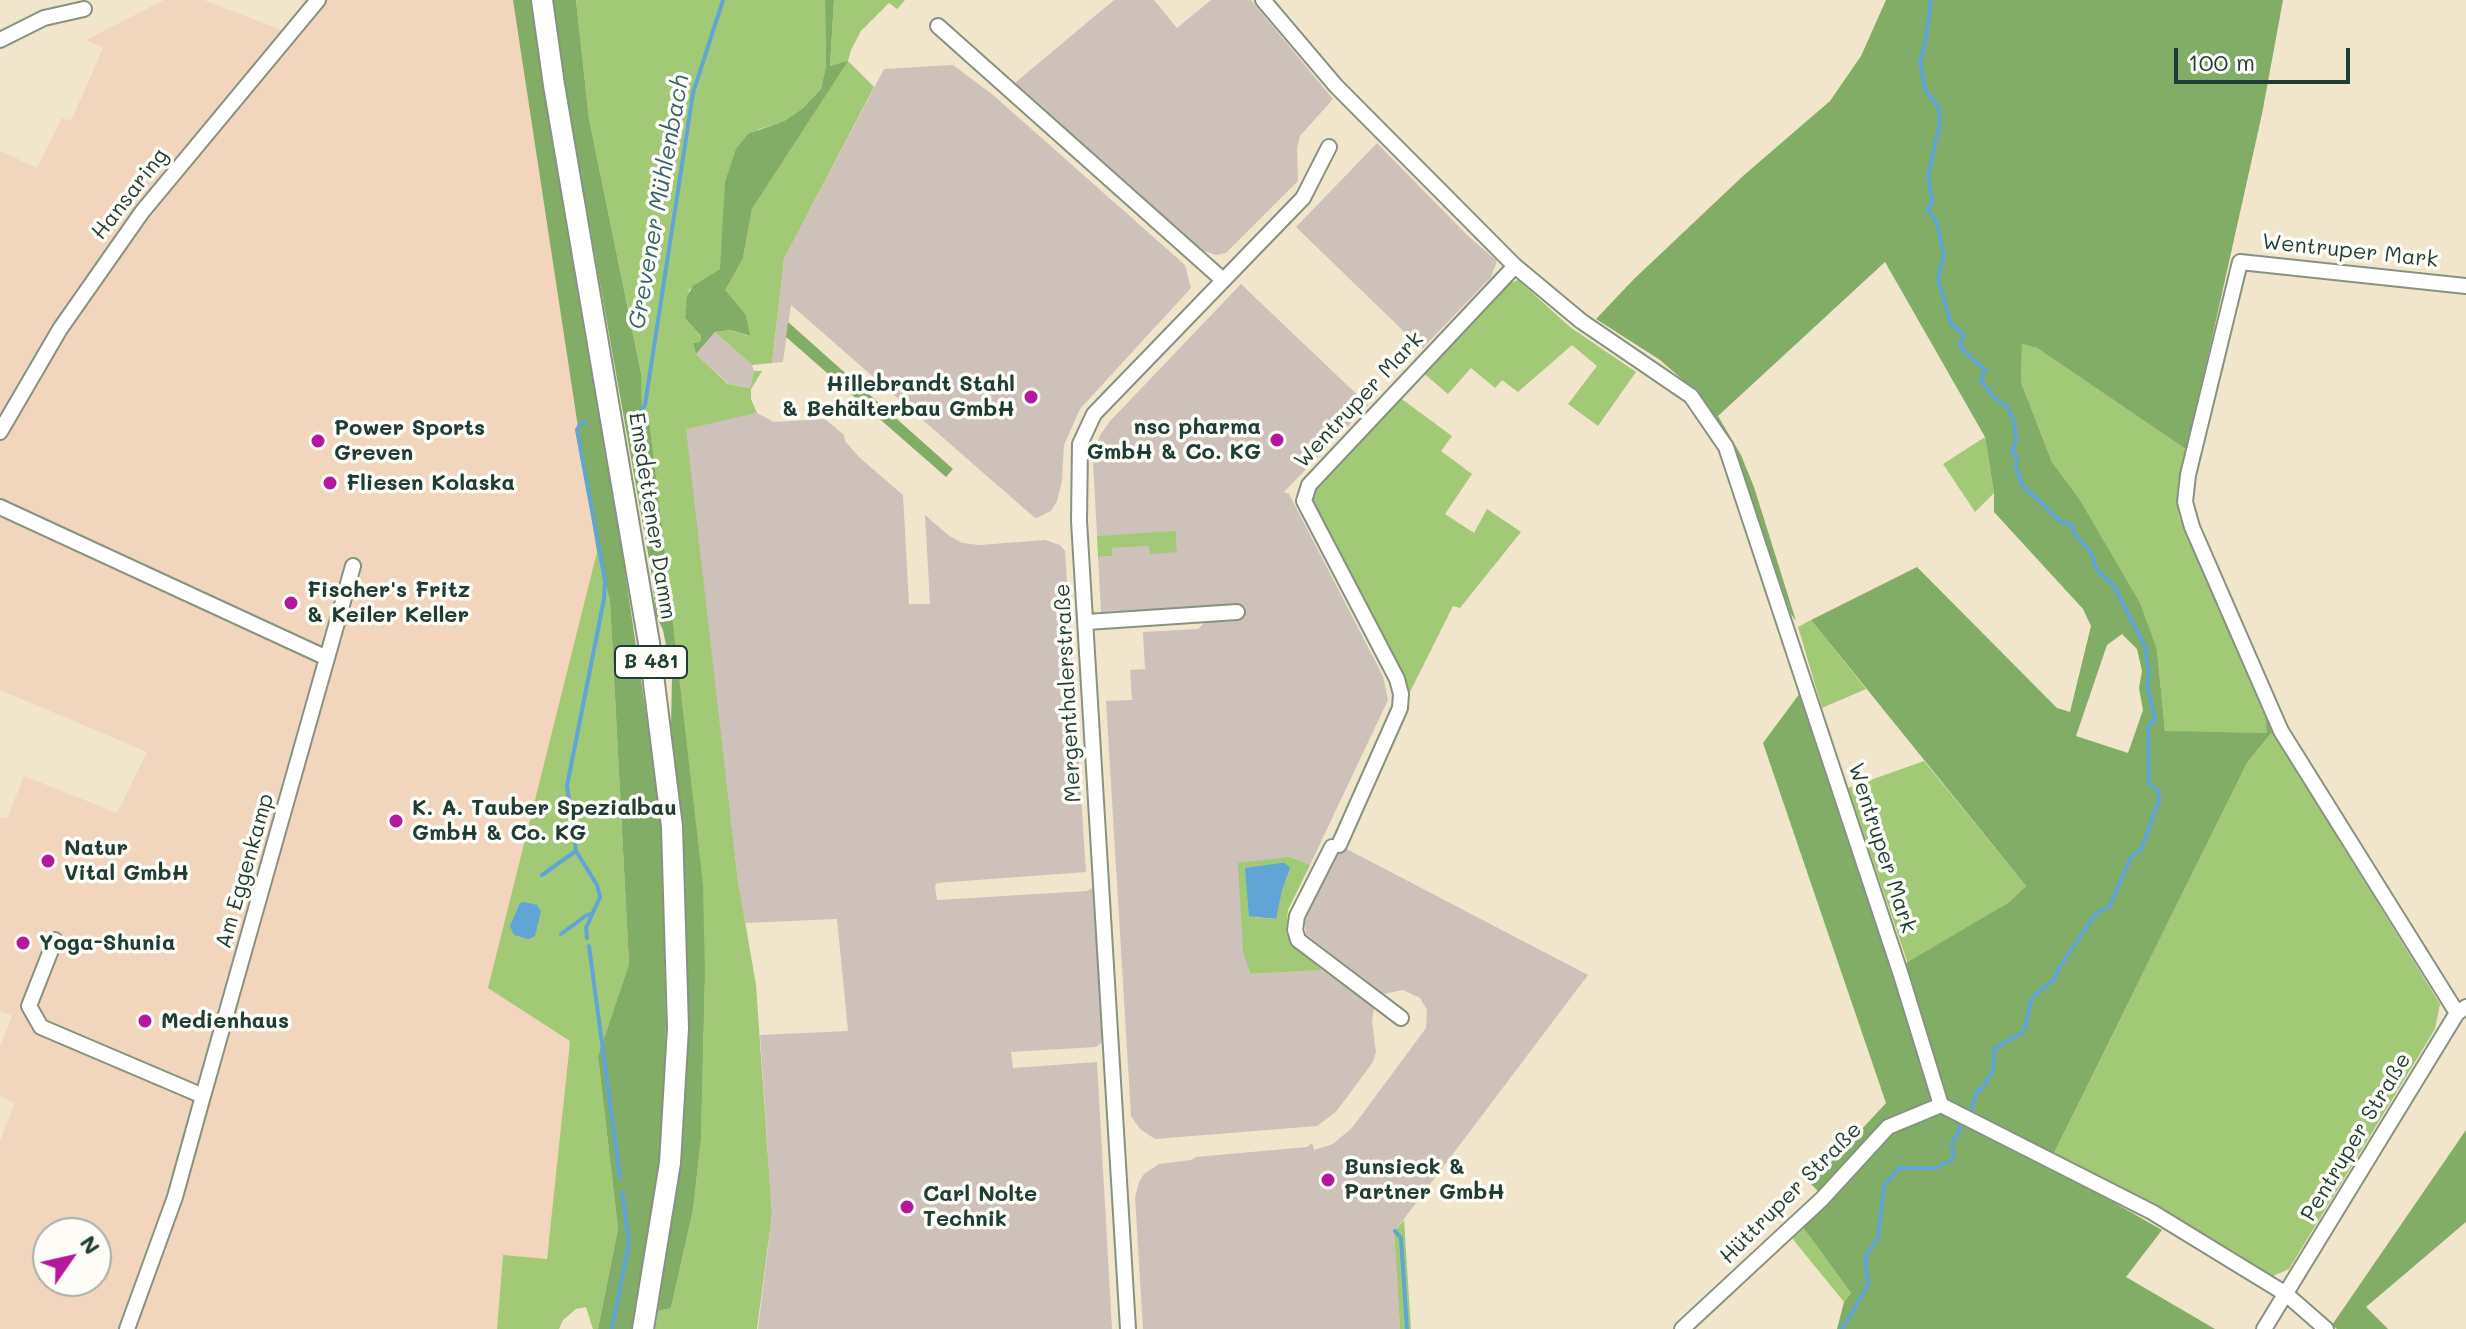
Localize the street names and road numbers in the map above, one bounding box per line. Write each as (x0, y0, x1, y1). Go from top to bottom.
street label: Hansaring (86, 143, 174, 245)
street label: Wentruper Mark (2261, 229, 2439, 273)
street label: Wentruper Mark (1289, 326, 1429, 474)
street label: Emsdettener Damm (623, 411, 681, 621)
street label: Mergenthalerstraße (1049, 583, 1087, 803)
road number: B 481 (615, 646, 687, 678)
street label: Wentruper Mark (1842, 760, 1922, 936)
street label: Am Eggenkamp (210, 790, 280, 952)
street label: Pentruper Straße (2295, 1048, 2417, 1226)
street label: Hüttruper Straße (1715, 1117, 1867, 1269)

